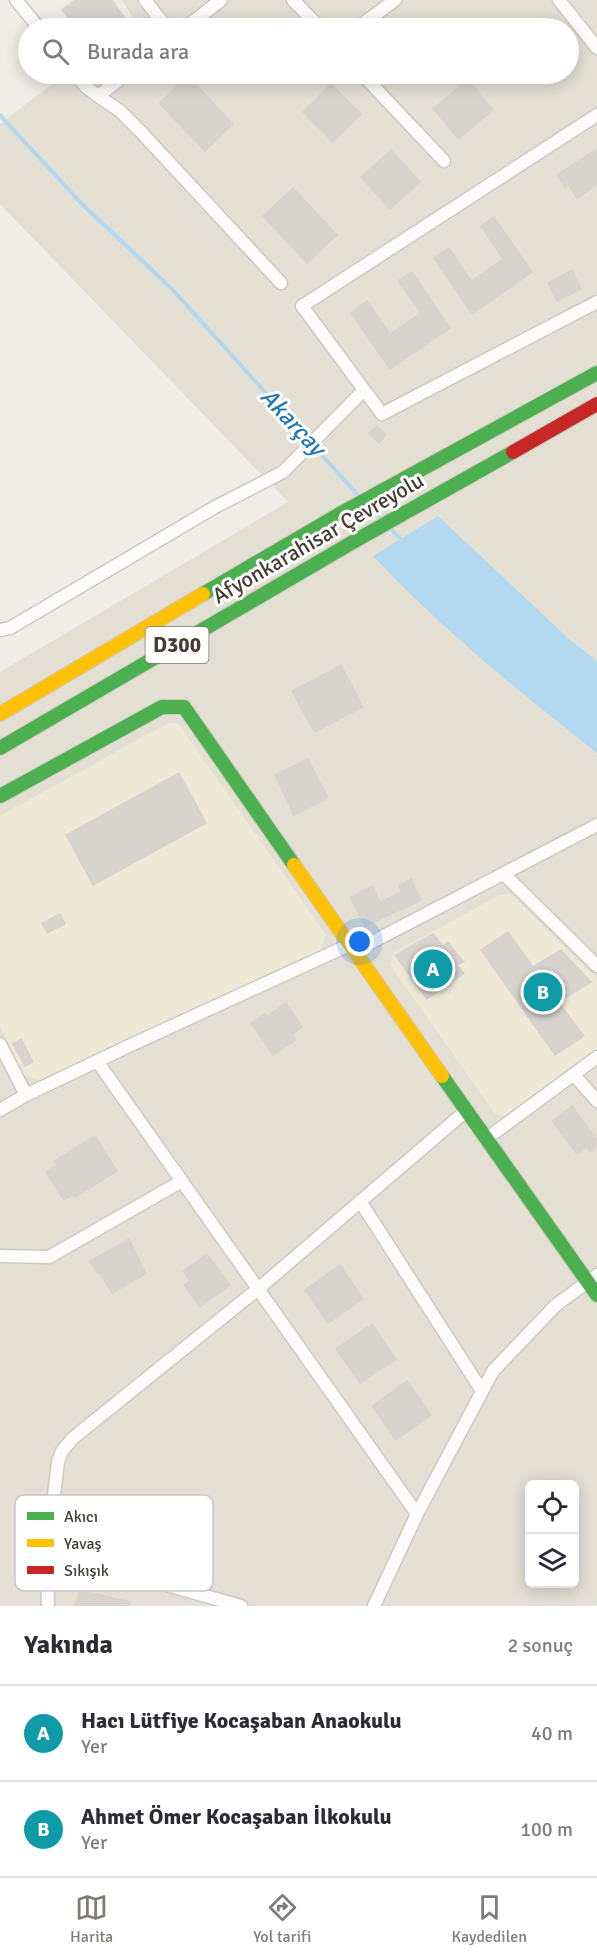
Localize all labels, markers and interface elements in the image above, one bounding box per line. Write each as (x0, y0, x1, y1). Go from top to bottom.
search box (18, 18, 579, 84)
icon: search (39, 35, 72, 68)
text: Burada ara (87, 38, 189, 65)
water label: Akarçay (254, 382, 334, 464)
street label: Afyonkarahisar Çevreyolu (208, 466, 428, 610)
road number: D300 (146, 627, 208, 663)
your location (345, 927, 374, 956)
pin: A (414, 946, 452, 992)
pin: B (524, 970, 562, 1014)
map controls (525, 1480, 579, 1588)
button: locate (525, 1480, 579, 1534)
legend (15, 1495, 213, 1591)
text: Akıcı (64, 1507, 98, 1527)
text: Yavaş (64, 1534, 102, 1554)
button: layers (525, 1534, 579, 1588)
text: Sıkışık (64, 1561, 109, 1581)
text: Yakında (24, 1629, 113, 1661)
text: 2 sonuç (507, 1633, 573, 1658)
text: Hacı Lütfiye Kocaşaban Anaokulu (81, 1707, 402, 1734)
text: A (37, 1721, 50, 1746)
text: 40 m (531, 1721, 573, 1746)
text: Yer (81, 1734, 107, 1759)
text: Ahmet Ömer Kocaşaban İlkokulu (81, 1803, 392, 1830)
text: B (37, 1817, 50, 1842)
text: 100 m (520, 1817, 573, 1842)
text: Yer (81, 1830, 107, 1855)
tab: Harita (70, 1891, 113, 1947)
tab: Yol tarifi (253, 1891, 311, 1947)
tab: Kaydedilen (452, 1891, 527, 1947)

